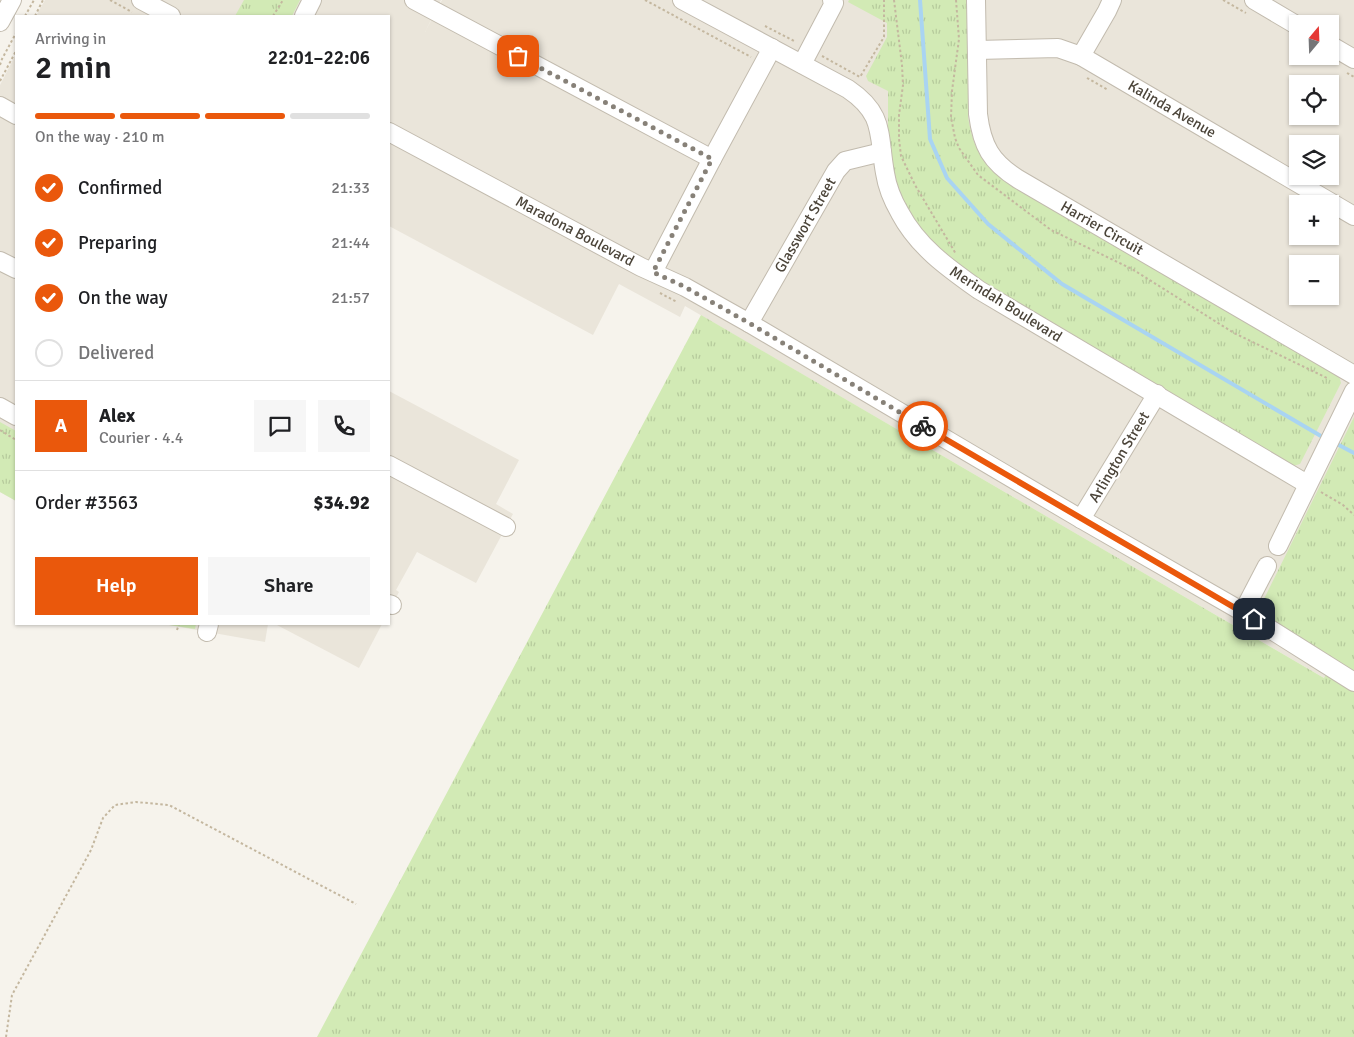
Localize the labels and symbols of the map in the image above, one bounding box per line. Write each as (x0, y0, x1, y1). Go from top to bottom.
north arrow (1289, 15, 1339, 65)
pin (497, 35, 539, 77)
street label: Kalinda Avenue (1125, 76, 1219, 142)
street label: Glasswort Street (771, 174, 839, 276)
street label: Maradona Boulevard (513, 192, 638, 270)
street label: Harrier Circuit (1058, 197, 1146, 259)
street label: Merindah Boulevard (946, 262, 1066, 346)
courier (898, 401, 948, 451)
street label: Arlington Street (1085, 408, 1153, 506)
pin (1233, 598, 1275, 640)

